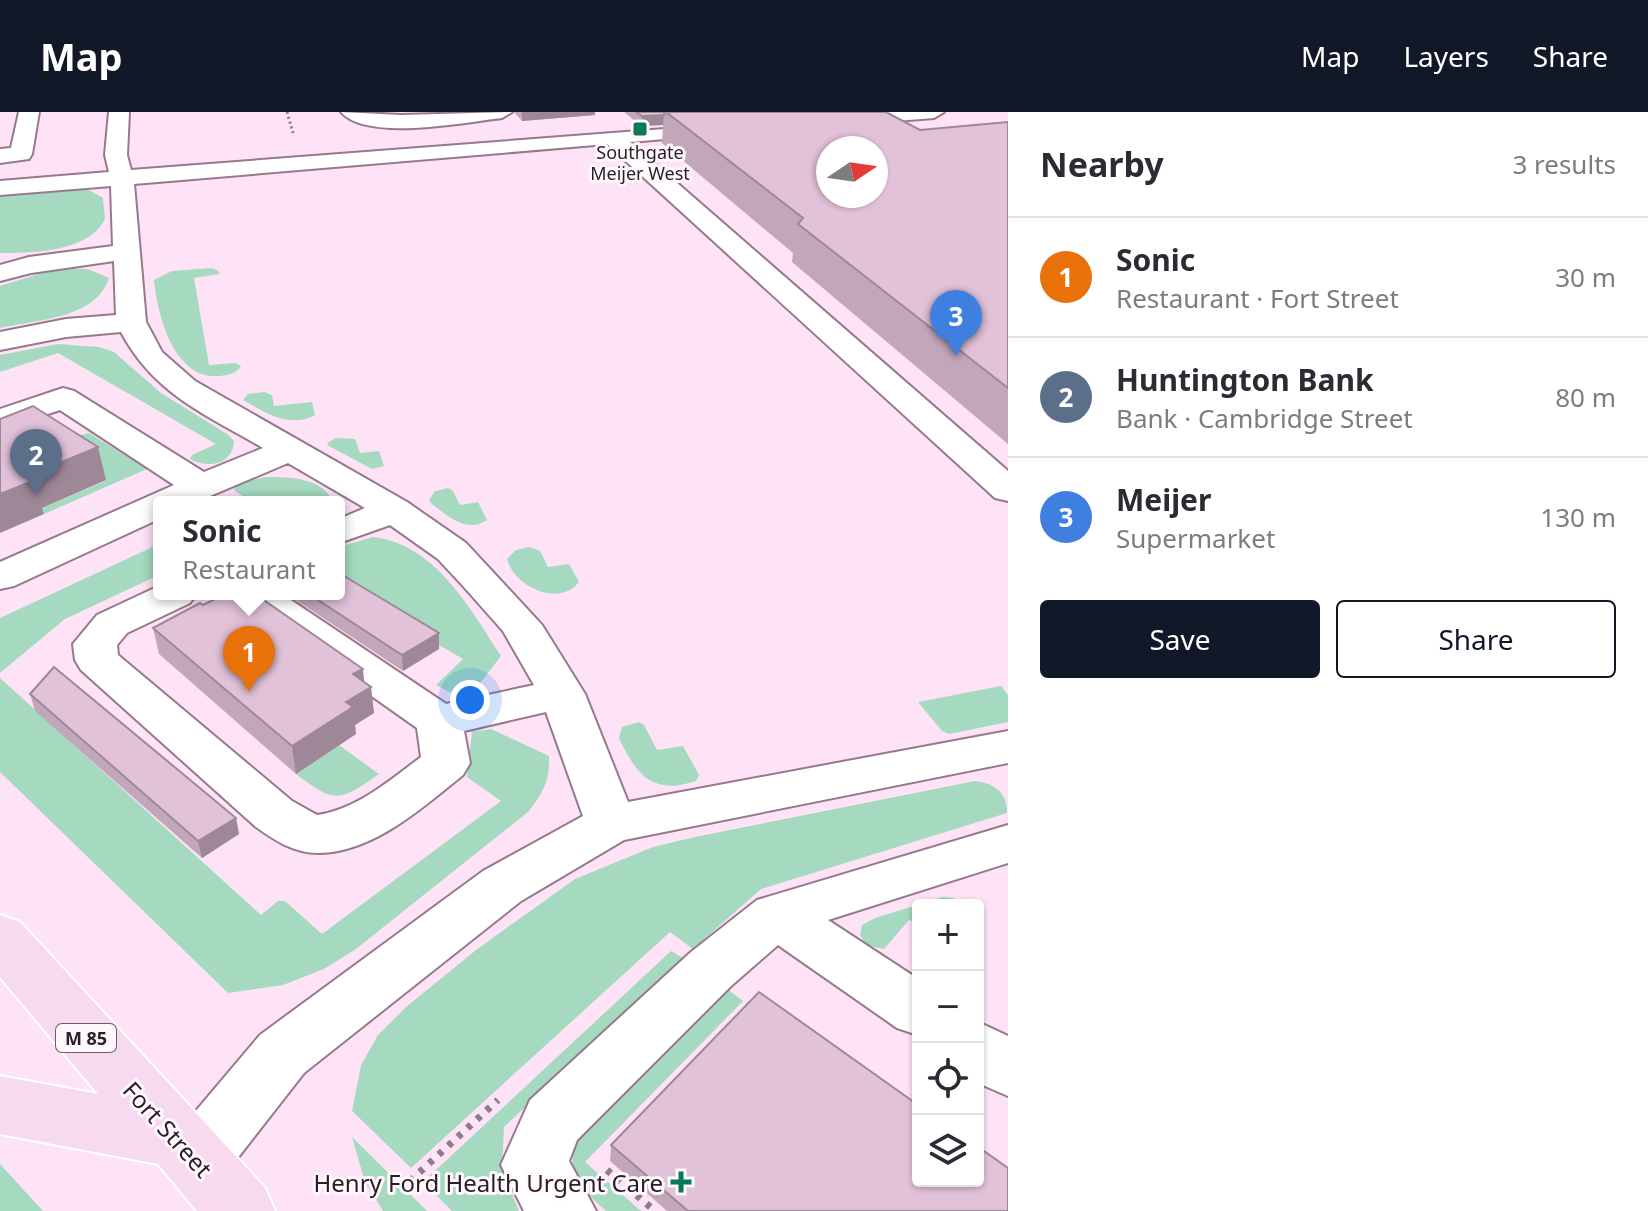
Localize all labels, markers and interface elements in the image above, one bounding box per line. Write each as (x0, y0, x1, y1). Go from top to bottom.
text: Map (40, 30, 123, 82)
text: Map (1301, 37, 1359, 75)
text: Layers (1403, 37, 1489, 75)
text: Share (1533, 37, 1608, 75)
marker: Southgate Meijer West (631, 120, 649, 138)
north arrow (816, 136, 888, 208)
place label: Southgate Meijer West (590, 140, 690, 185)
text: Nearby (1040, 141, 1164, 187)
text: 3 results (1512, 146, 1616, 182)
text: Sonic (1116, 239, 1195, 280)
text: 1 (1059, 259, 1073, 295)
text: 30 m (1555, 259, 1616, 295)
text: Restaurant · Fort Street (1116, 280, 1399, 316)
pin: 3 (930, 290, 982, 356)
text: Huntington Bank (1116, 359, 1374, 400)
text: 2 (1059, 379, 1073, 415)
text: 80 m (1555, 379, 1616, 415)
text: Bank · Cambridge Street (1116, 400, 1413, 436)
pin: 2 (10, 429, 62, 495)
text: Meijer (1116, 479, 1211, 520)
popup (153, 496, 345, 600)
text: 3 (1059, 499, 1073, 535)
text: 130 m (1540, 499, 1616, 535)
text: Sonic (182, 510, 261, 551)
text: Supermarket (1116, 520, 1275, 556)
text: Restaurant (182, 551, 316, 587)
button: Save (1040, 600, 1320, 678)
button: Share (1336, 600, 1616, 678)
pin: 1 (223, 626, 275, 692)
your location (450, 680, 490, 720)
map controls (912, 899, 984, 1187)
button: + (912, 899, 984, 971)
button: − (912, 971, 984, 1043)
road number: M 85 (56, 1024, 116, 1052)
button: locate (912, 1043, 984, 1115)
street label: Fort Street (116, 1074, 220, 1184)
button: layers (912, 1115, 984, 1187)
place label: Henry Ford Health Urgent Care (313, 1166, 663, 1199)
marker: Henry Ford Health Urgent Care (670, 1171, 692, 1193)

